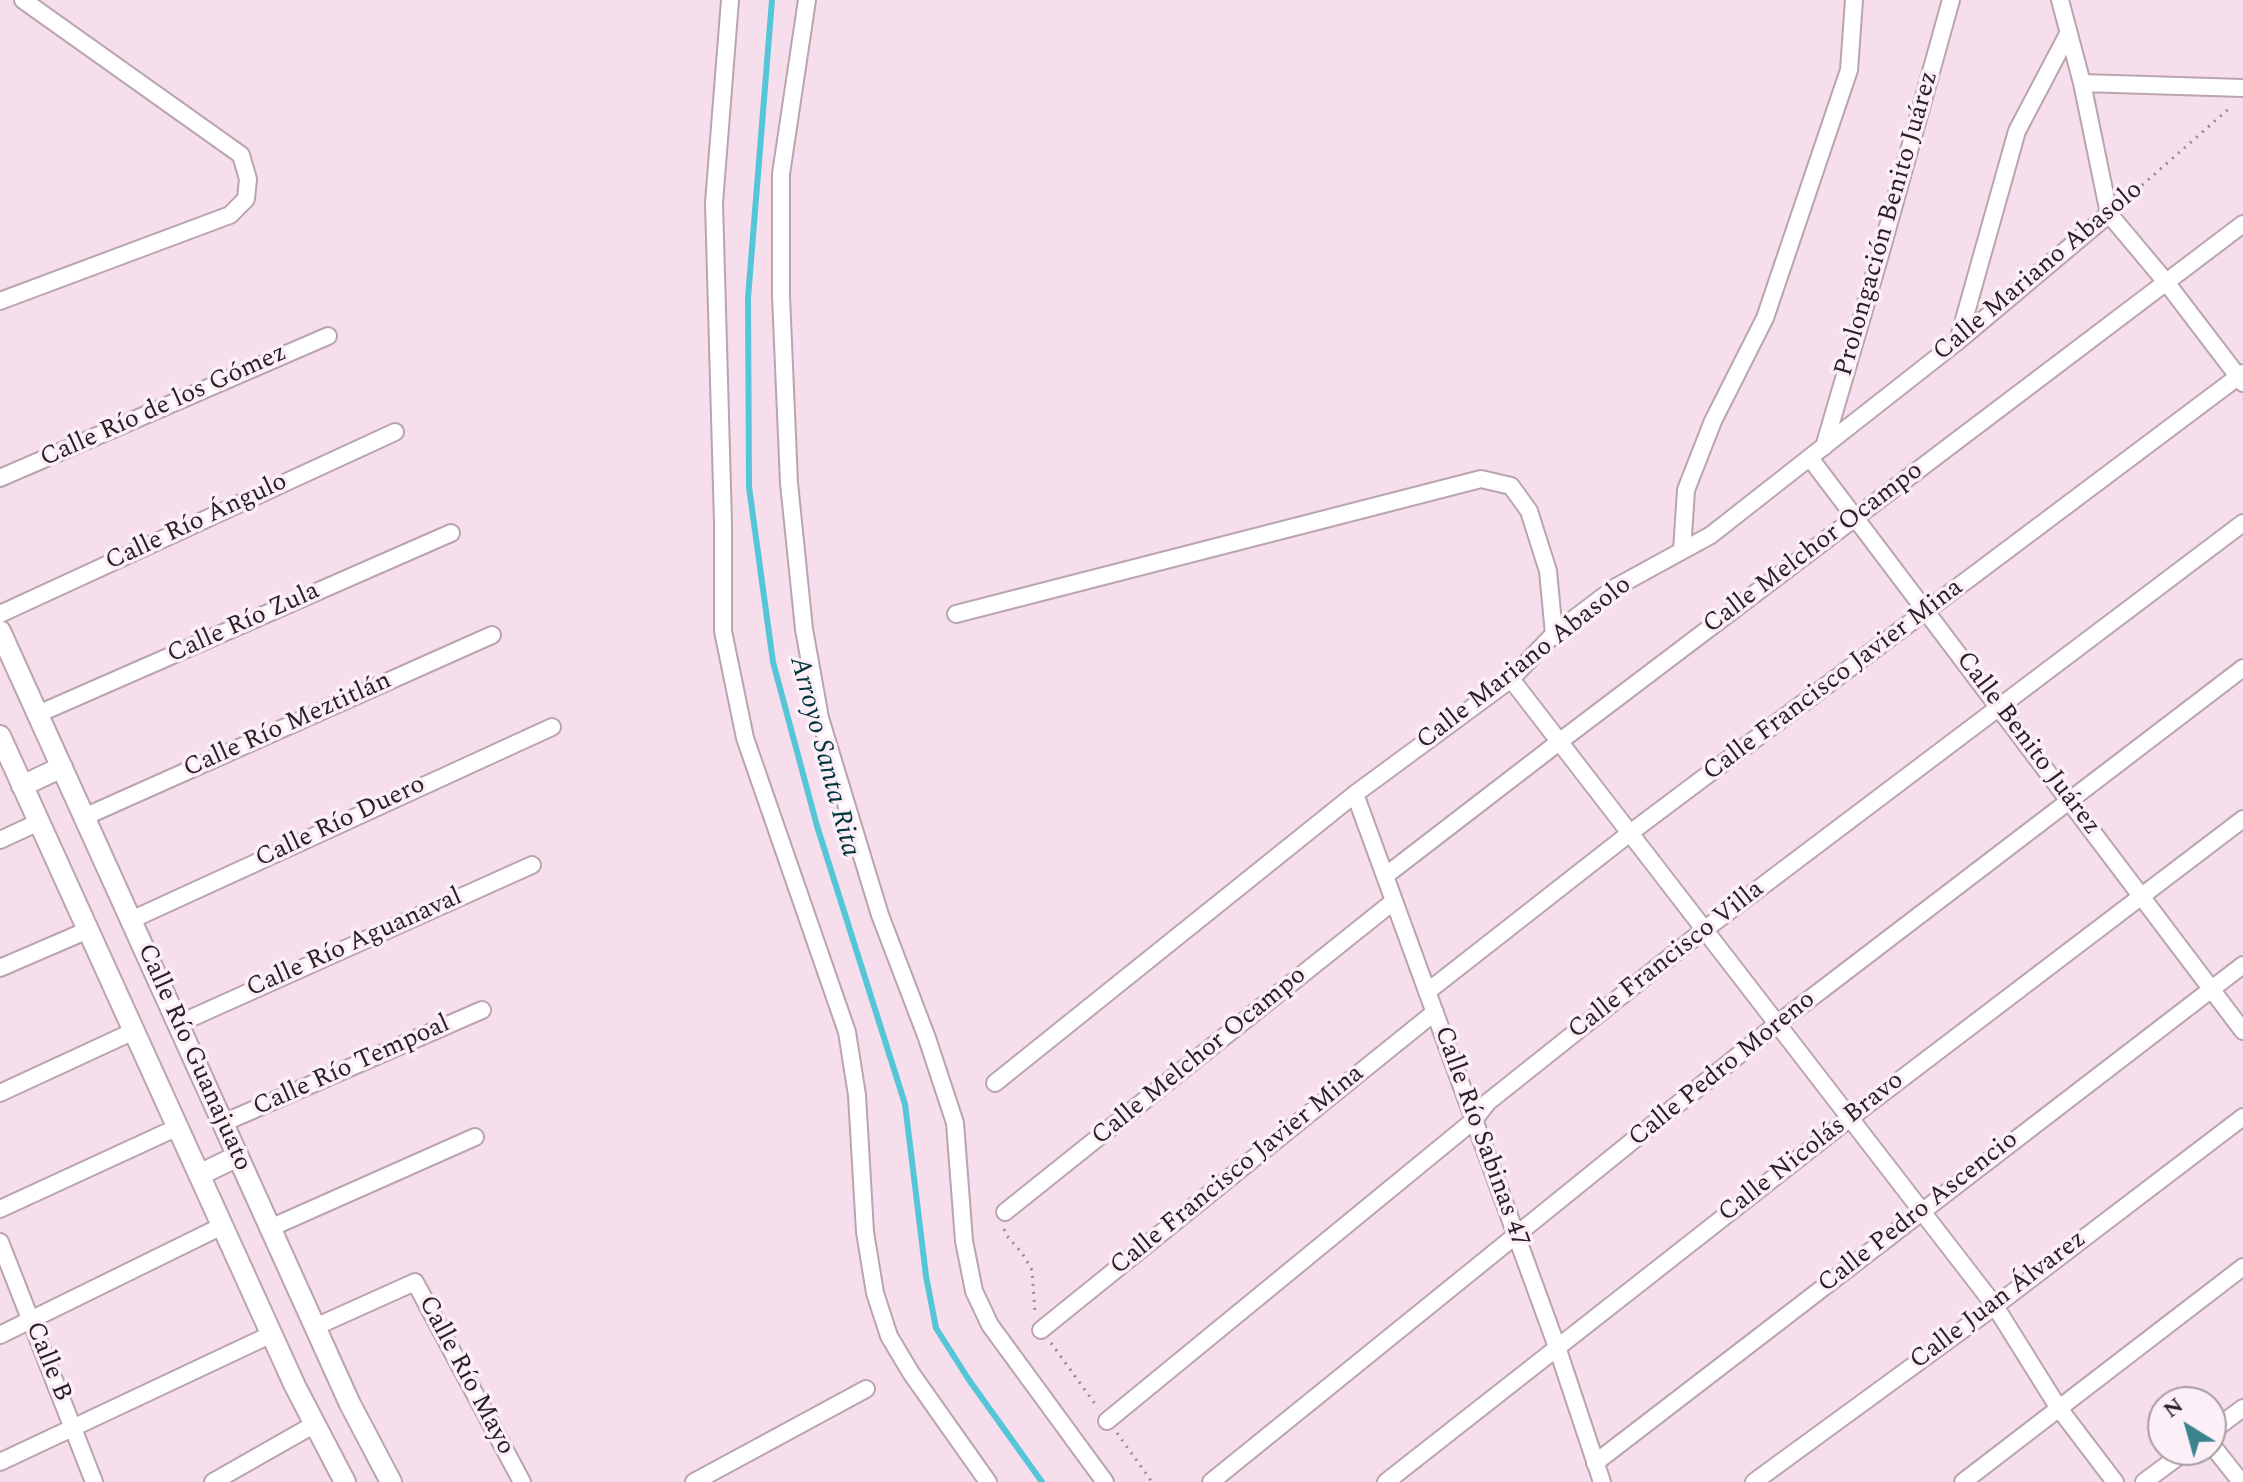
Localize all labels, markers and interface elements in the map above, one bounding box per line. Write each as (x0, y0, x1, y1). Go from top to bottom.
street label: Prolongación Benito Juárez (1829, 68, 1947, 380)
street label: Calle Mariano Abasolo (1928, 175, 2150, 369)
street label: Calle Río de los Gómez (36, 339, 292, 475)
street label: Calle Melchor Ocampo (1698, 456, 1930, 642)
street label: Calle Río Ángulo (101, 467, 293, 579)
street label: Calle Mariano Abasolo (1412, 571, 1638, 757)
street label: Calle Francisco Javier Mina (1698, 573, 1970, 789)
street label: Calle Río Zula (163, 577, 325, 671)
street label: Calle Benito Juárez (1948, 646, 2106, 842)
water label: Arroyo Santa Rita (780, 653, 866, 861)
street label: Calle Río Meztitlán (179, 666, 397, 786)
street label: Calle Río Duero (251, 770, 431, 876)
street label: Calle Francisco Villa (1563, 875, 1771, 1047)
street label: Calle Río Aguanaval (242, 882, 468, 1006)
street label: Calle Río Guanajuato (129, 940, 257, 1176)
street label: Calle Melchor Ocampo (1086, 961, 1314, 1153)
street label: Calle Pedro Moreno (1623, 985, 1823, 1155)
street label: Calle Río Tempoal (249, 1010, 455, 1124)
street label: Calle Río Sabinas 47 (1426, 1022, 1534, 1252)
street label: Calle Francisco Javier Mina (1105, 1059, 1371, 1283)
street label: Calle Nicolás Bravo (1713, 1066, 1911, 1230)
street label: Calle Pedro Ascencio (1813, 1125, 2025, 1301)
street label: Calle Juan Álvarez (1905, 1225, 2093, 1377)
street label: Calle Río Mayo (410, 1291, 520, 1461)
street label: Calle B (17, 1318, 77, 1406)
north arrow (2147, 1386, 2227, 1466)
text: N (2156, 1389, 2191, 1427)

